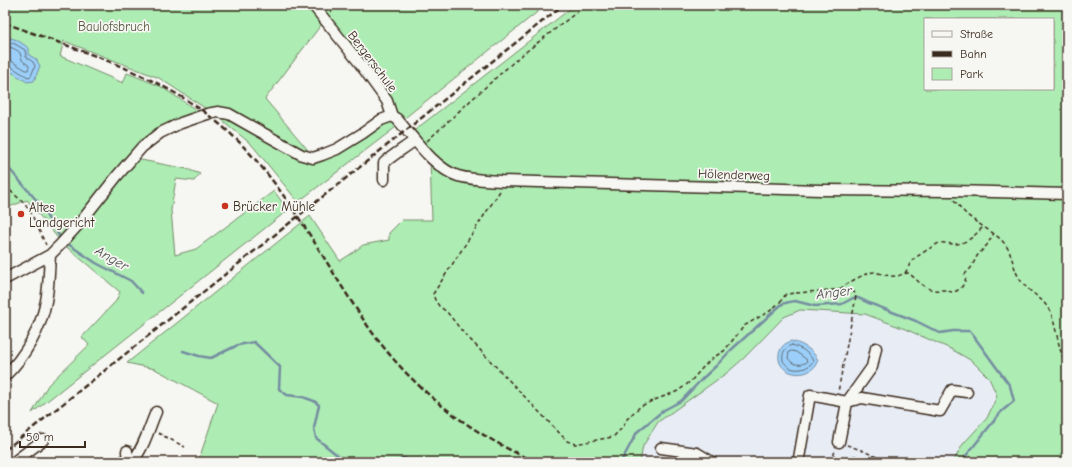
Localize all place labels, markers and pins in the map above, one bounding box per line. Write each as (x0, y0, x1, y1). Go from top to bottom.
place label: Brücker Mühle (233, 199, 316, 214)
place label: Altes Landgericht (29, 200, 96, 230)
marker: Brücker Mühle (220, 201, 230, 211)
marker: Altes Landgericht (16, 209, 26, 219)

